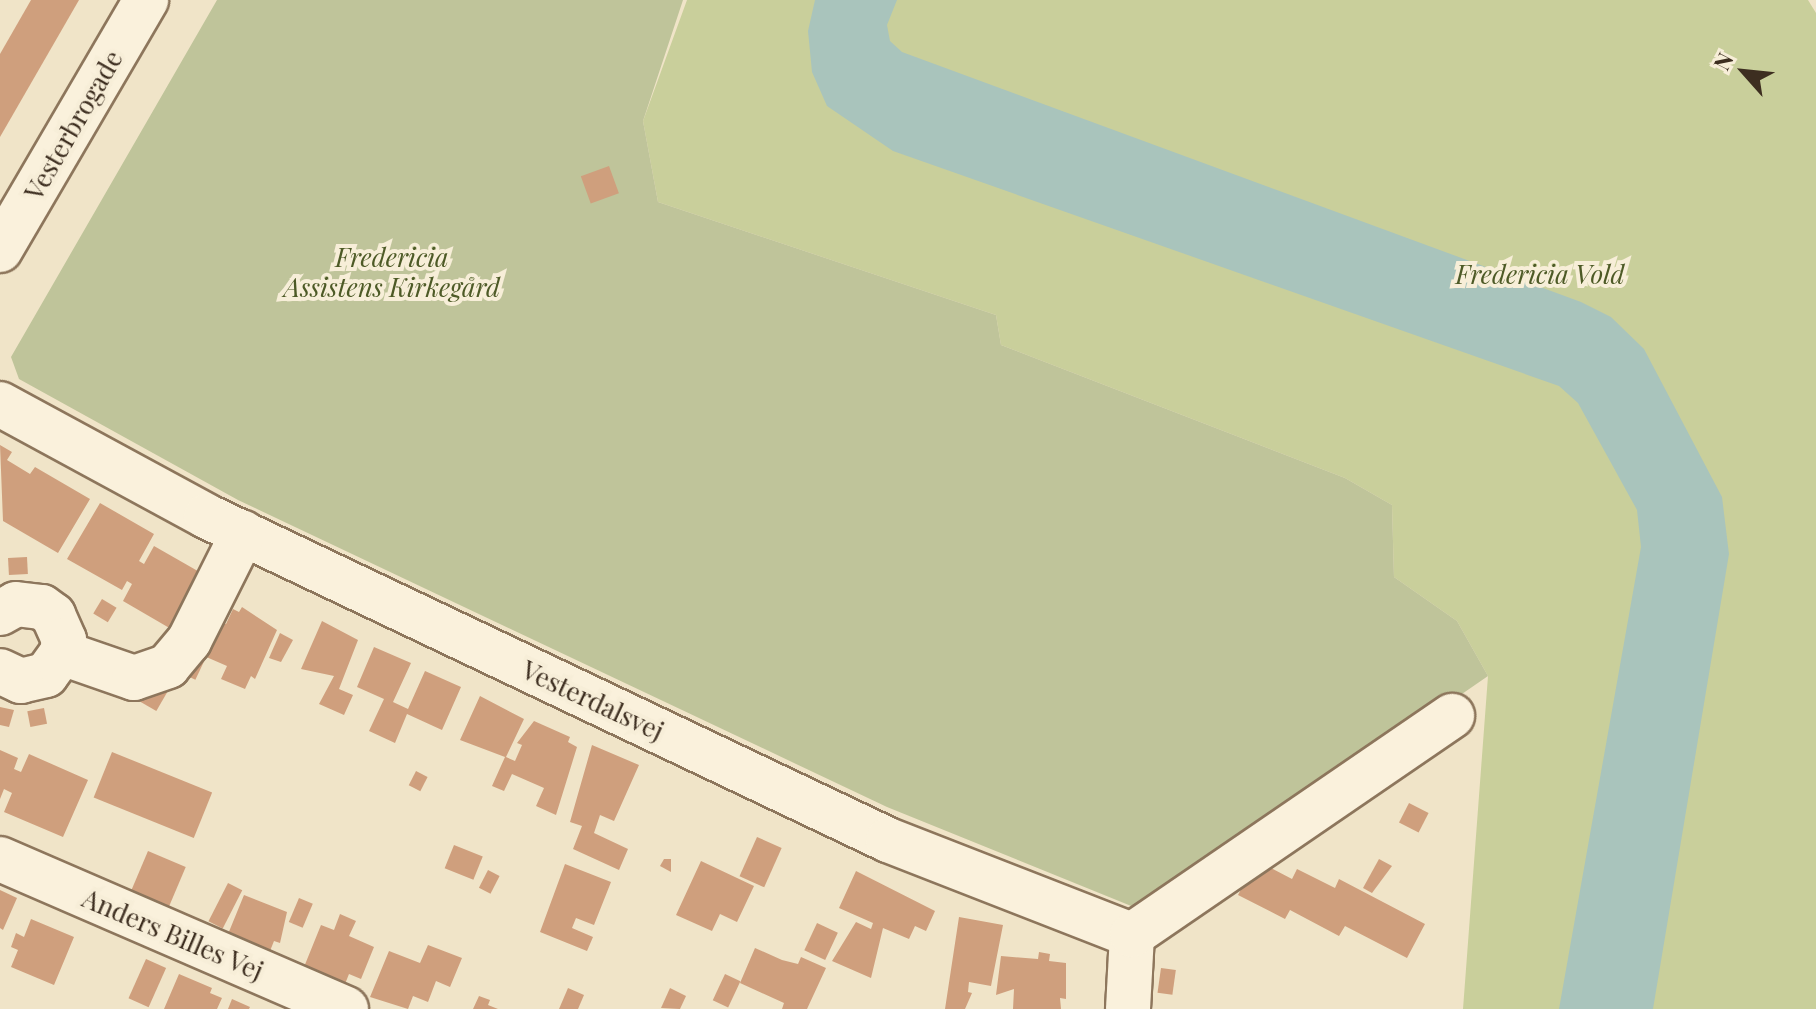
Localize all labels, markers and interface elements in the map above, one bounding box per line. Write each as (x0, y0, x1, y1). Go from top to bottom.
north arrow (1704, 32, 1784, 112)
street label: Vesterbrogade (18, 45, 128, 205)
text: N (1706, 47, 1740, 75)
park label: Fredericia Assistens Kirkegård (284, 241, 500, 302)
park label: Fredericia Vold (1456, 258, 1624, 290)
street label: Vesterdalsvej (517, 654, 669, 746)
street label: Anders Billes Vej (77, 882, 269, 986)

